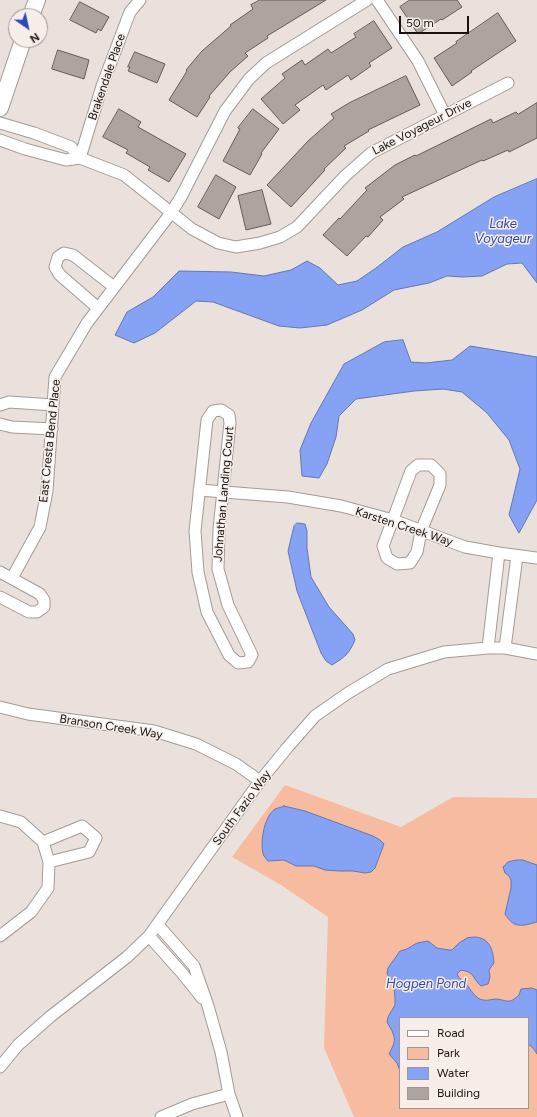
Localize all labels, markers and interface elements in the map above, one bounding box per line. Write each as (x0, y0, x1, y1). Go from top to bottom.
north arrow (8, 8, 48, 48)
scale bar (401, 8, 471, 34)
text: 50 m (406, 16, 434, 30)
text: N (27, 30, 42, 45)
street label: Brakendale Place (85, 32, 129, 122)
street label: Lake Voyageur Drive (370, 96, 474, 158)
water label: Lake Voyageur (475, 216, 531, 247)
street label: East Cresta Bend Place (36, 379, 64, 503)
street label: Johnathan Landing Court (211, 426, 237, 562)
street label: Karsten Creek Way (353, 504, 455, 550)
street label: Branson Creek Way (58, 712, 164, 742)
street label: South Fazio Way (210, 767, 274, 849)
water label: Hogpen Pond (386, 976, 466, 992)
legend (399, 1017, 529, 1109)
text: Road (437, 1026, 465, 1040)
text: Park (437, 1046, 460, 1060)
text: Water (437, 1066, 469, 1080)
text: Building (437, 1086, 480, 1100)

